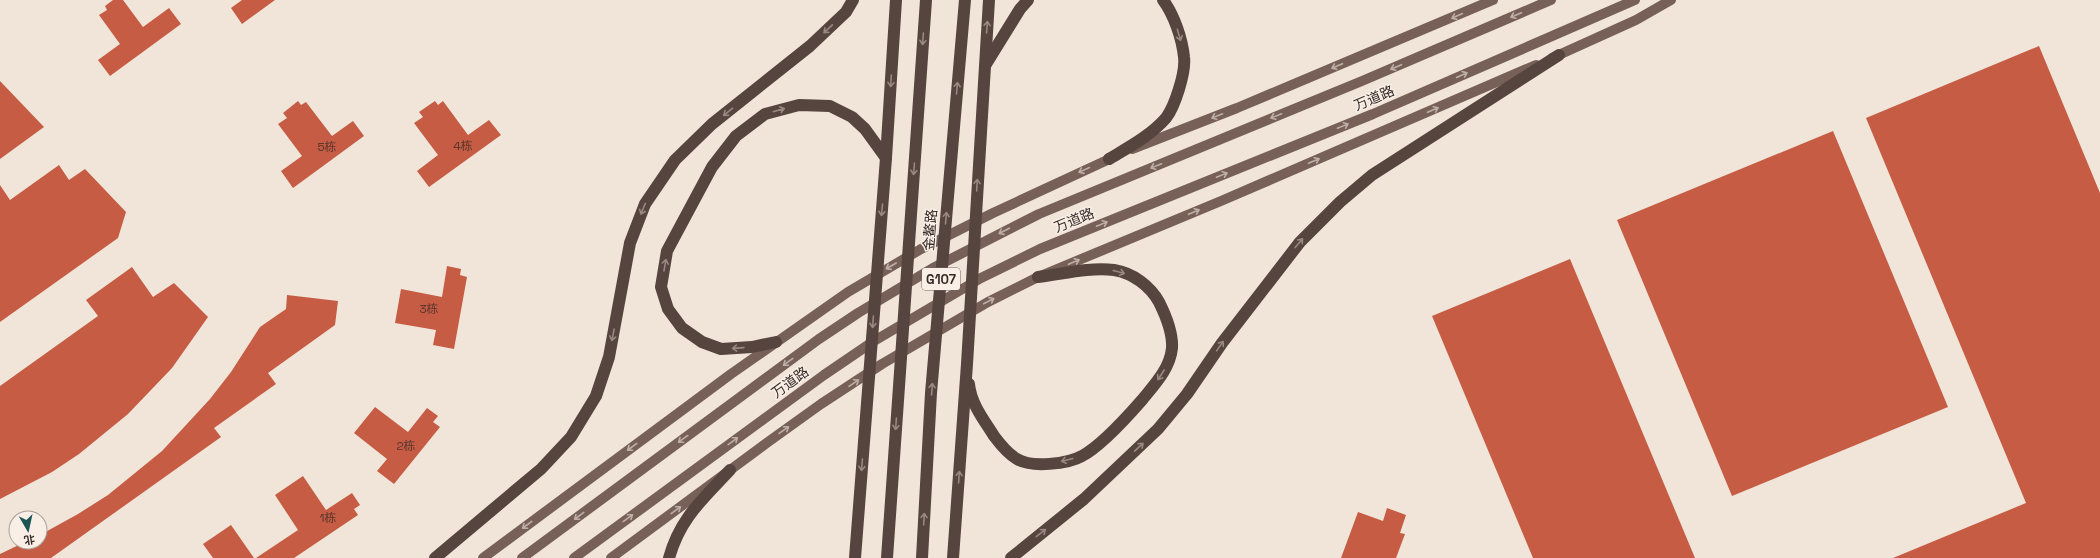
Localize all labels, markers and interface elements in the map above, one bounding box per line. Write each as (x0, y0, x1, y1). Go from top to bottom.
one-way arrow (1451, 12, 1463, 20)
one-way arrow (1510, 12, 1522, 20)
one-way arrow (984, 21, 991, 34)
one-way arrow (823, 24, 833, 34)
one-way arrow (1176, 29, 1183, 42)
one-way arrow (919, 32, 926, 45)
one-way arrow (1332, 63, 1344, 70)
one-way arrow (1390, 63, 1402, 71)
one-way arrow (1456, 70, 1468, 78)
one-way arrow (887, 74, 894, 87)
one-way arrow (954, 82, 961, 95)
street label: 万道路 (1351, 82, 1397, 114)
one-way arrow (772, 106, 785, 113)
one-way arrow (1427, 106, 1439, 113)
one-way arrow (722, 107, 733, 116)
one-way arrow (1211, 112, 1223, 120)
one-way arrow (1270, 113, 1282, 121)
one-way arrow (1336, 122, 1348, 129)
house number: 4栋 (453, 138, 473, 154)
house number: 5栋 (317, 139, 337, 155)
one-way arrow (1307, 157, 1319, 164)
one-way arrow (910, 162, 917, 175)
one-way arrow (1150, 162, 1162, 170)
one-way arrow (1078, 167, 1090, 174)
one-way arrow (1216, 171, 1228, 178)
one-way arrow (974, 179, 981, 192)
one-way arrow (639, 203, 647, 215)
one-way arrow (878, 204, 885, 217)
street label: 万道路 (1051, 204, 1097, 236)
street label: 金鳌路 (919, 208, 941, 252)
one-way arrow (1188, 208, 1200, 216)
one-way arrow (943, 212, 950, 225)
one-way arrow (1095, 220, 1107, 227)
one-way arrow (999, 228, 1011, 235)
one-way arrow (1295, 238, 1304, 249)
one-way arrow (1068, 258, 1080, 266)
one-way arrow (661, 259, 669, 272)
one-way arrow (885, 262, 897, 270)
road number: G107 (922, 268, 960, 290)
one-way arrow (1112, 269, 1125, 276)
one-way arrow (983, 297, 995, 305)
house number: 3栋 (419, 301, 439, 317)
one-way arrow (870, 315, 877, 328)
one-way arrow (609, 328, 617, 341)
one-way arrow (1216, 341, 1224, 352)
one-way arrow (732, 344, 745, 351)
one-way arrow (783, 358, 794, 366)
street label: 万道路 (768, 362, 812, 402)
one-way arrow (1157, 369, 1165, 380)
one-way arrow (848, 379, 859, 387)
one-way arrow (928, 383, 935, 396)
one-way arrow (893, 417, 900, 430)
one-way arrow (778, 426, 789, 434)
one-way arrow (678, 435, 689, 443)
one-way arrow (727, 437, 738, 445)
house number: 2栋 (396, 438, 416, 454)
one-way arrow (1134, 442, 1144, 452)
one-way arrow (626, 443, 637, 451)
one-way arrow (1060, 457, 1073, 465)
one-way arrow (859, 458, 866, 471)
one-way arrow (955, 471, 962, 484)
one-way arrow (670, 505, 681, 514)
north arrow (8, 510, 48, 550)
house number: 1栋 (319, 510, 337, 526)
one-way arrow (573, 512, 584, 520)
one-way arrow (920, 513, 928, 526)
one-way arrow (622, 514, 633, 522)
one-way arrow (522, 520, 533, 529)
one-way arrow (1035, 528, 1046, 537)
text: 北 (23, 532, 36, 548)

